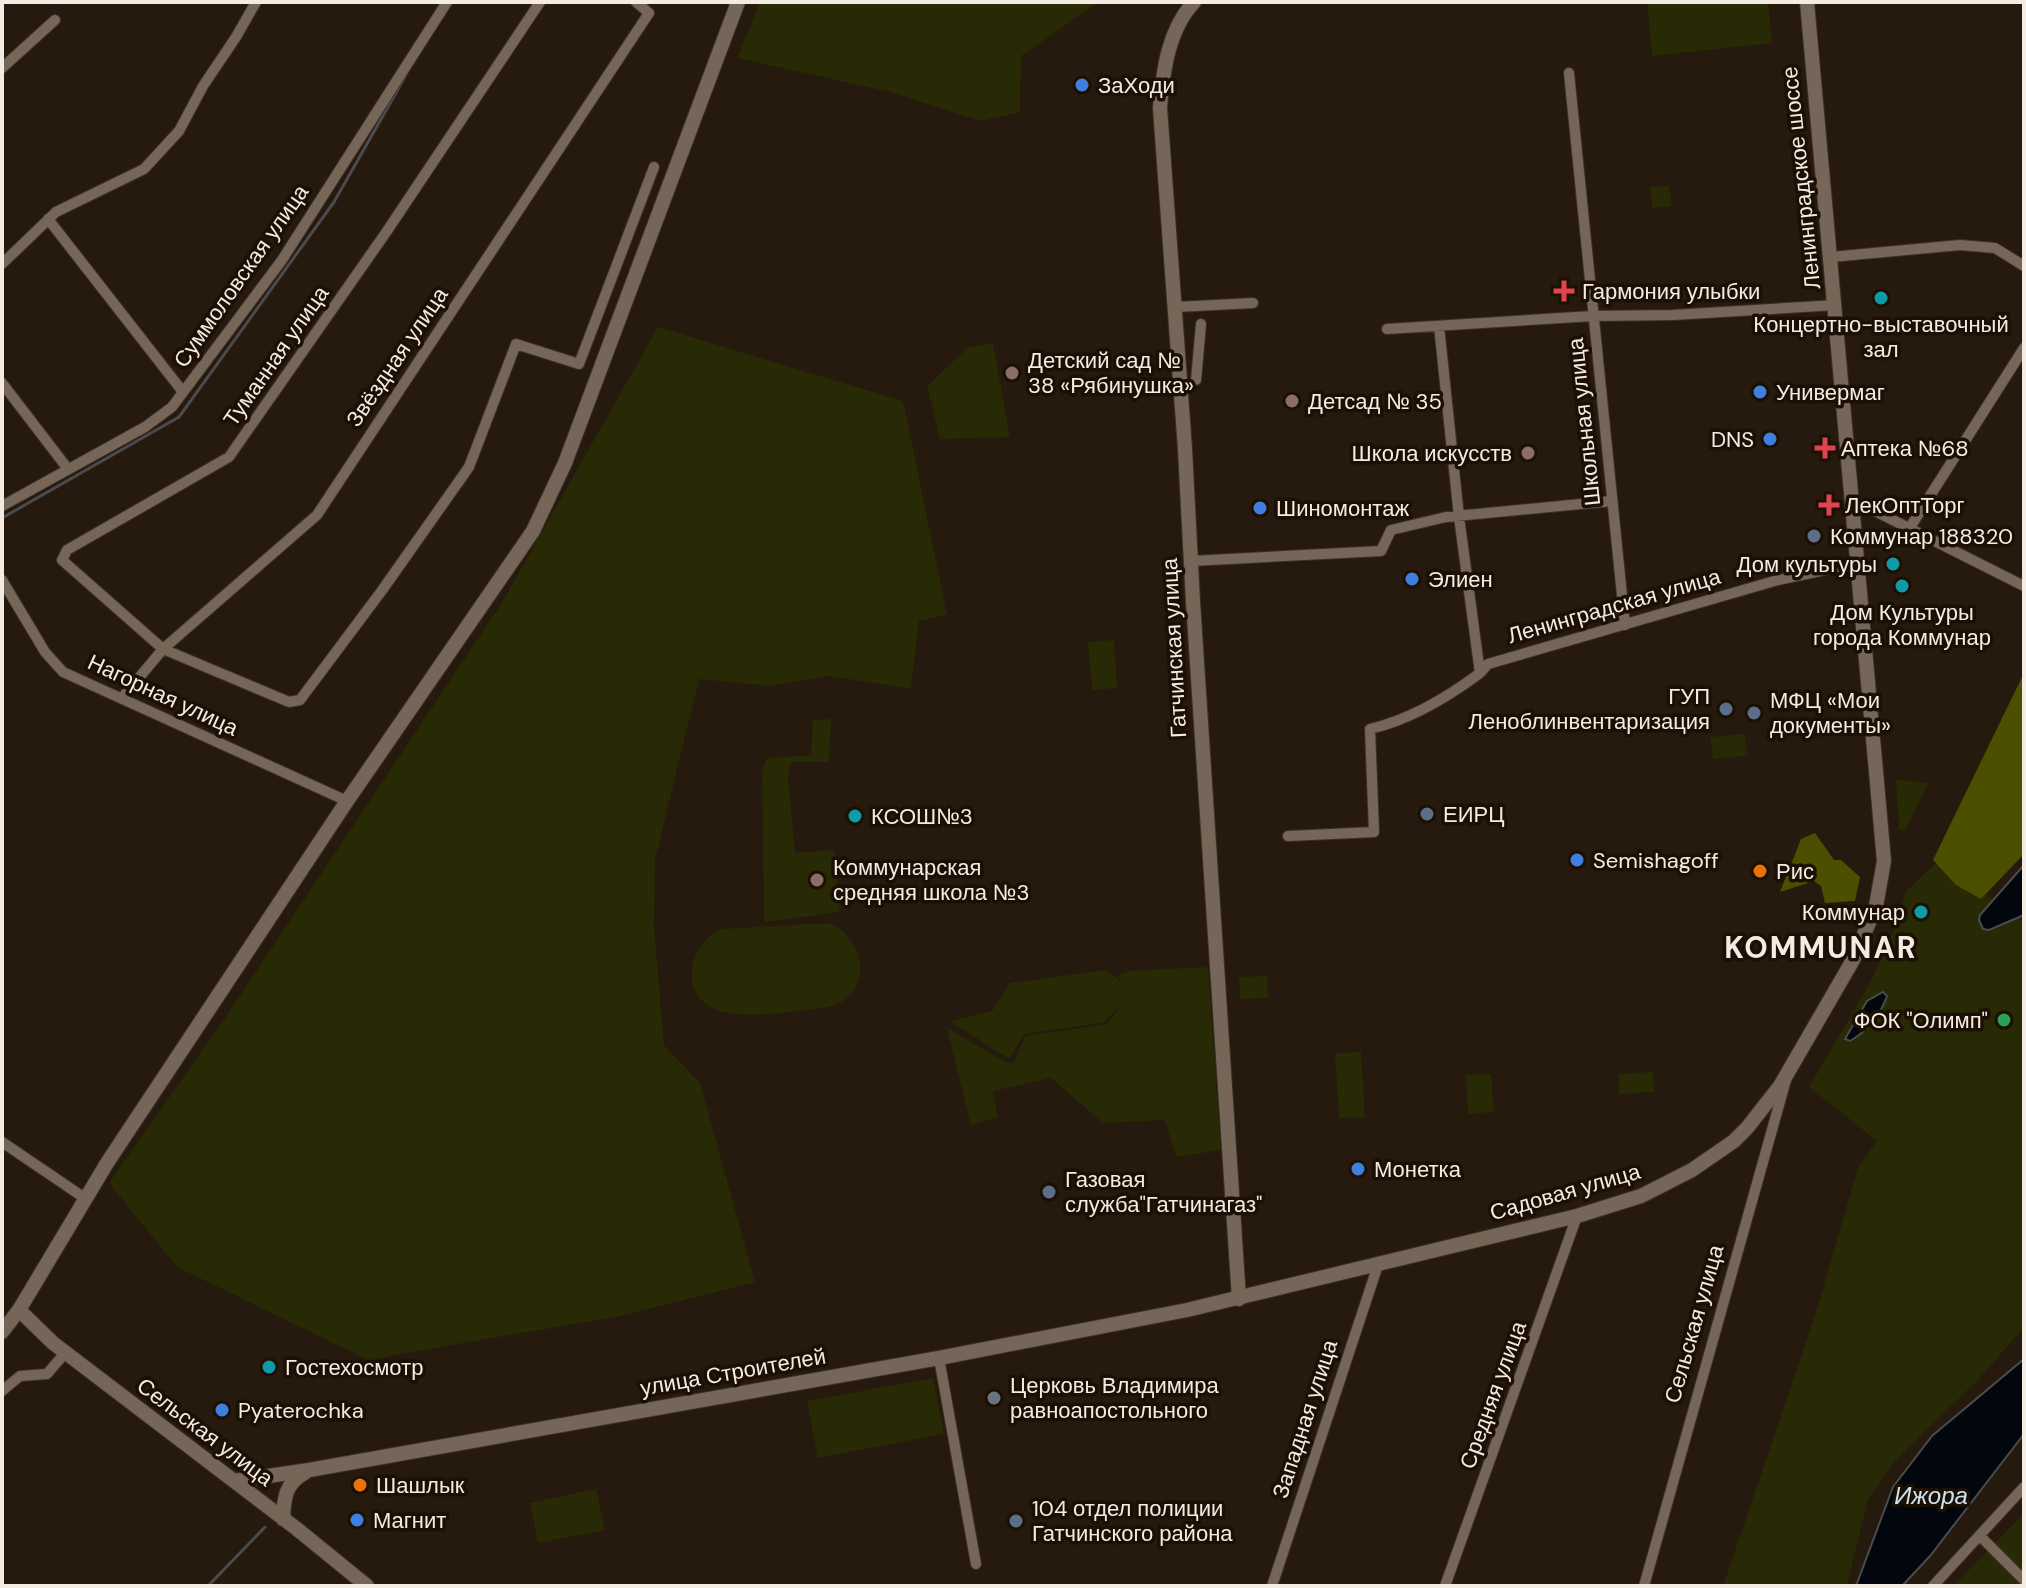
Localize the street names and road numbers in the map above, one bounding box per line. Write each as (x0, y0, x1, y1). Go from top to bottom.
street label: Ленинградское шоссе (1775, 65, 1827, 291)
street label: Суммоловская улица (167, 178, 316, 373)
street label: Туманная улица (217, 279, 336, 432)
street label: Звёздная улица (340, 281, 455, 432)
street label: Школьная улица (1561, 336, 1607, 507)
street label: Гатчинская улица (1155, 557, 1193, 739)
street label: Ленинградская улица (1504, 562, 1725, 650)
street label: Нагорная улица (83, 647, 244, 743)
street label: Садовая улица (1486, 1156, 1644, 1227)
street label: Сельская улица (1658, 1241, 1731, 1406)
street label: Средняя улица (1453, 1316, 1533, 1473)
street label: Западная улица (1266, 1335, 1345, 1502)
street label: улица Строителей (638, 1341, 828, 1403)
street label: Сельская улица (131, 1371, 280, 1493)

